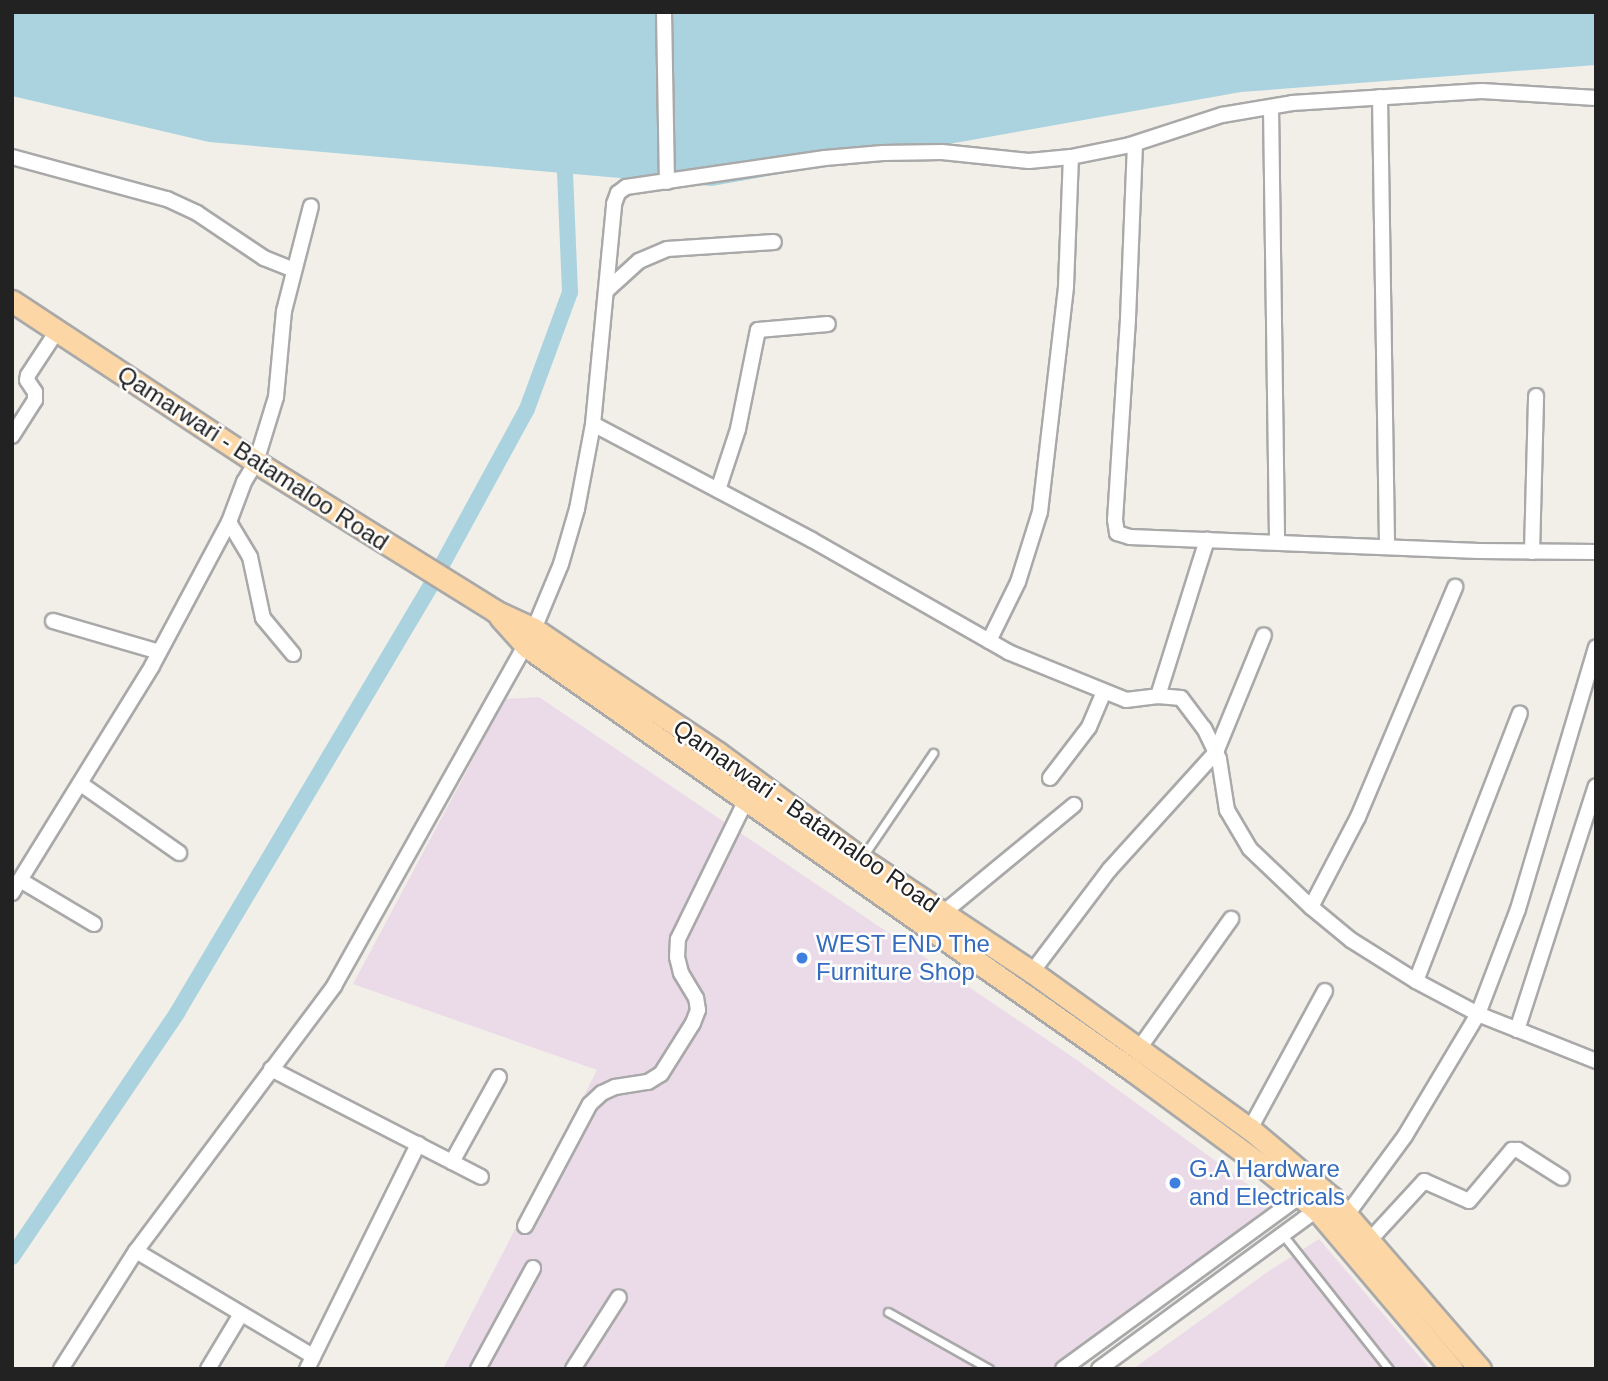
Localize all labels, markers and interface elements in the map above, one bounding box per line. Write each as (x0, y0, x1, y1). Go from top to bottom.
street label: Qamarwari - Batamaloo Road (112, 359, 394, 557)
street label: Qamarwari - Batamaloo Road (668, 713, 944, 919)
place label: WEST END The Furniture Shop (816, 930, 991, 986)
marker: WEST END The Furniture Shop (794, 950, 810, 966)
place label: G.A Hardware and Electricals (1189, 1155, 1345, 1211)
marker: G.A Hardware and Electricals (1167, 1175, 1183, 1191)

